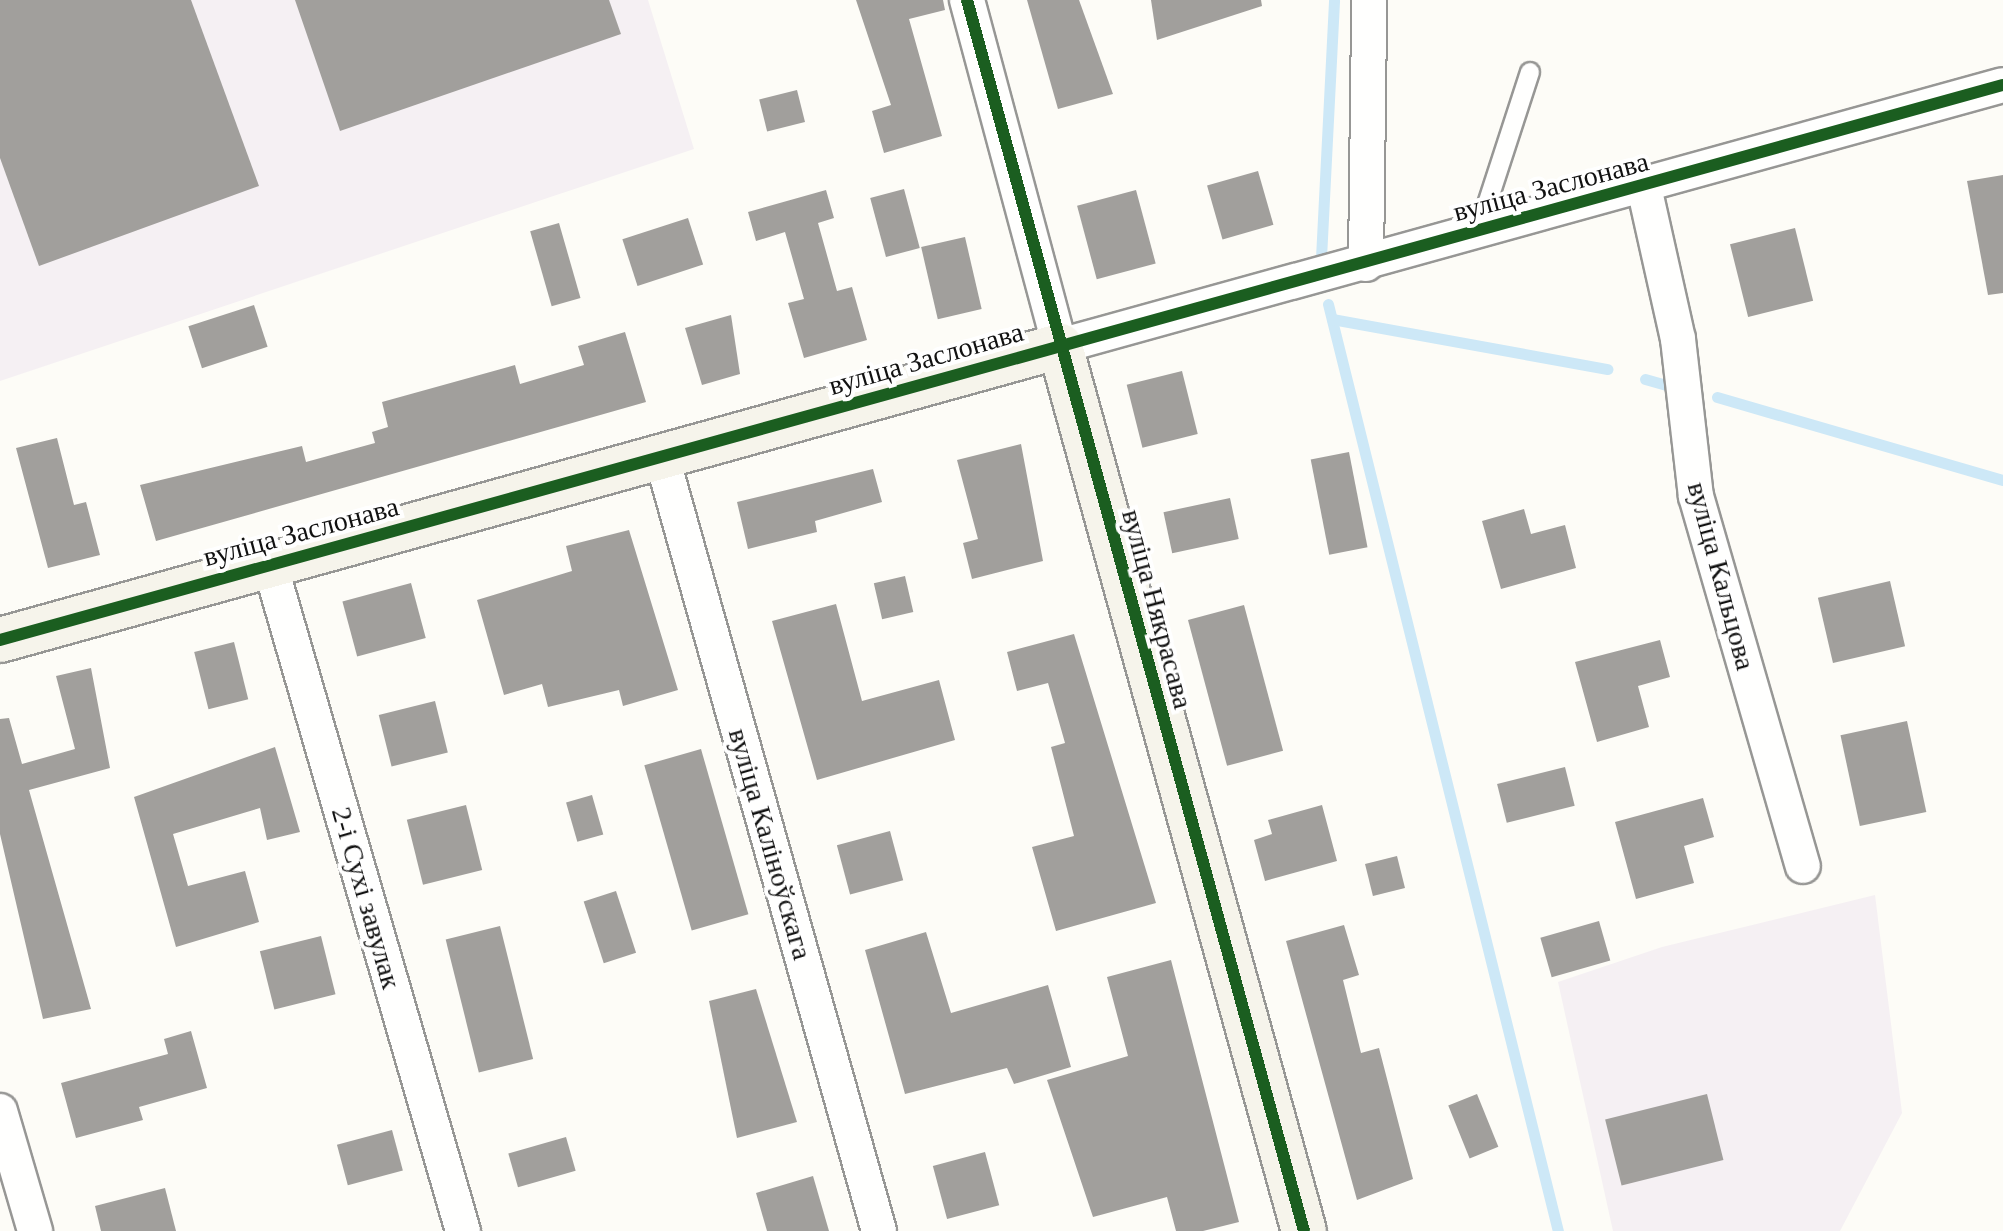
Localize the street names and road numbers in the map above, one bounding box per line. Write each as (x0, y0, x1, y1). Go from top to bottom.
street label: вуліца Заслонава (1450, 145, 1652, 229)
street label: вуліца Заслонава (825, 315, 1027, 403)
street label: вуліца Кальцова (1680, 478, 1762, 674)
street label: вуліца Заслонава (200, 490, 402, 574)
street label: вуліца Някрасава (1114, 506, 1200, 712)
street label: вуліца Каліноўскага (721, 725, 819, 963)
street label: 2-і Сухі завулак (324, 803, 408, 993)

